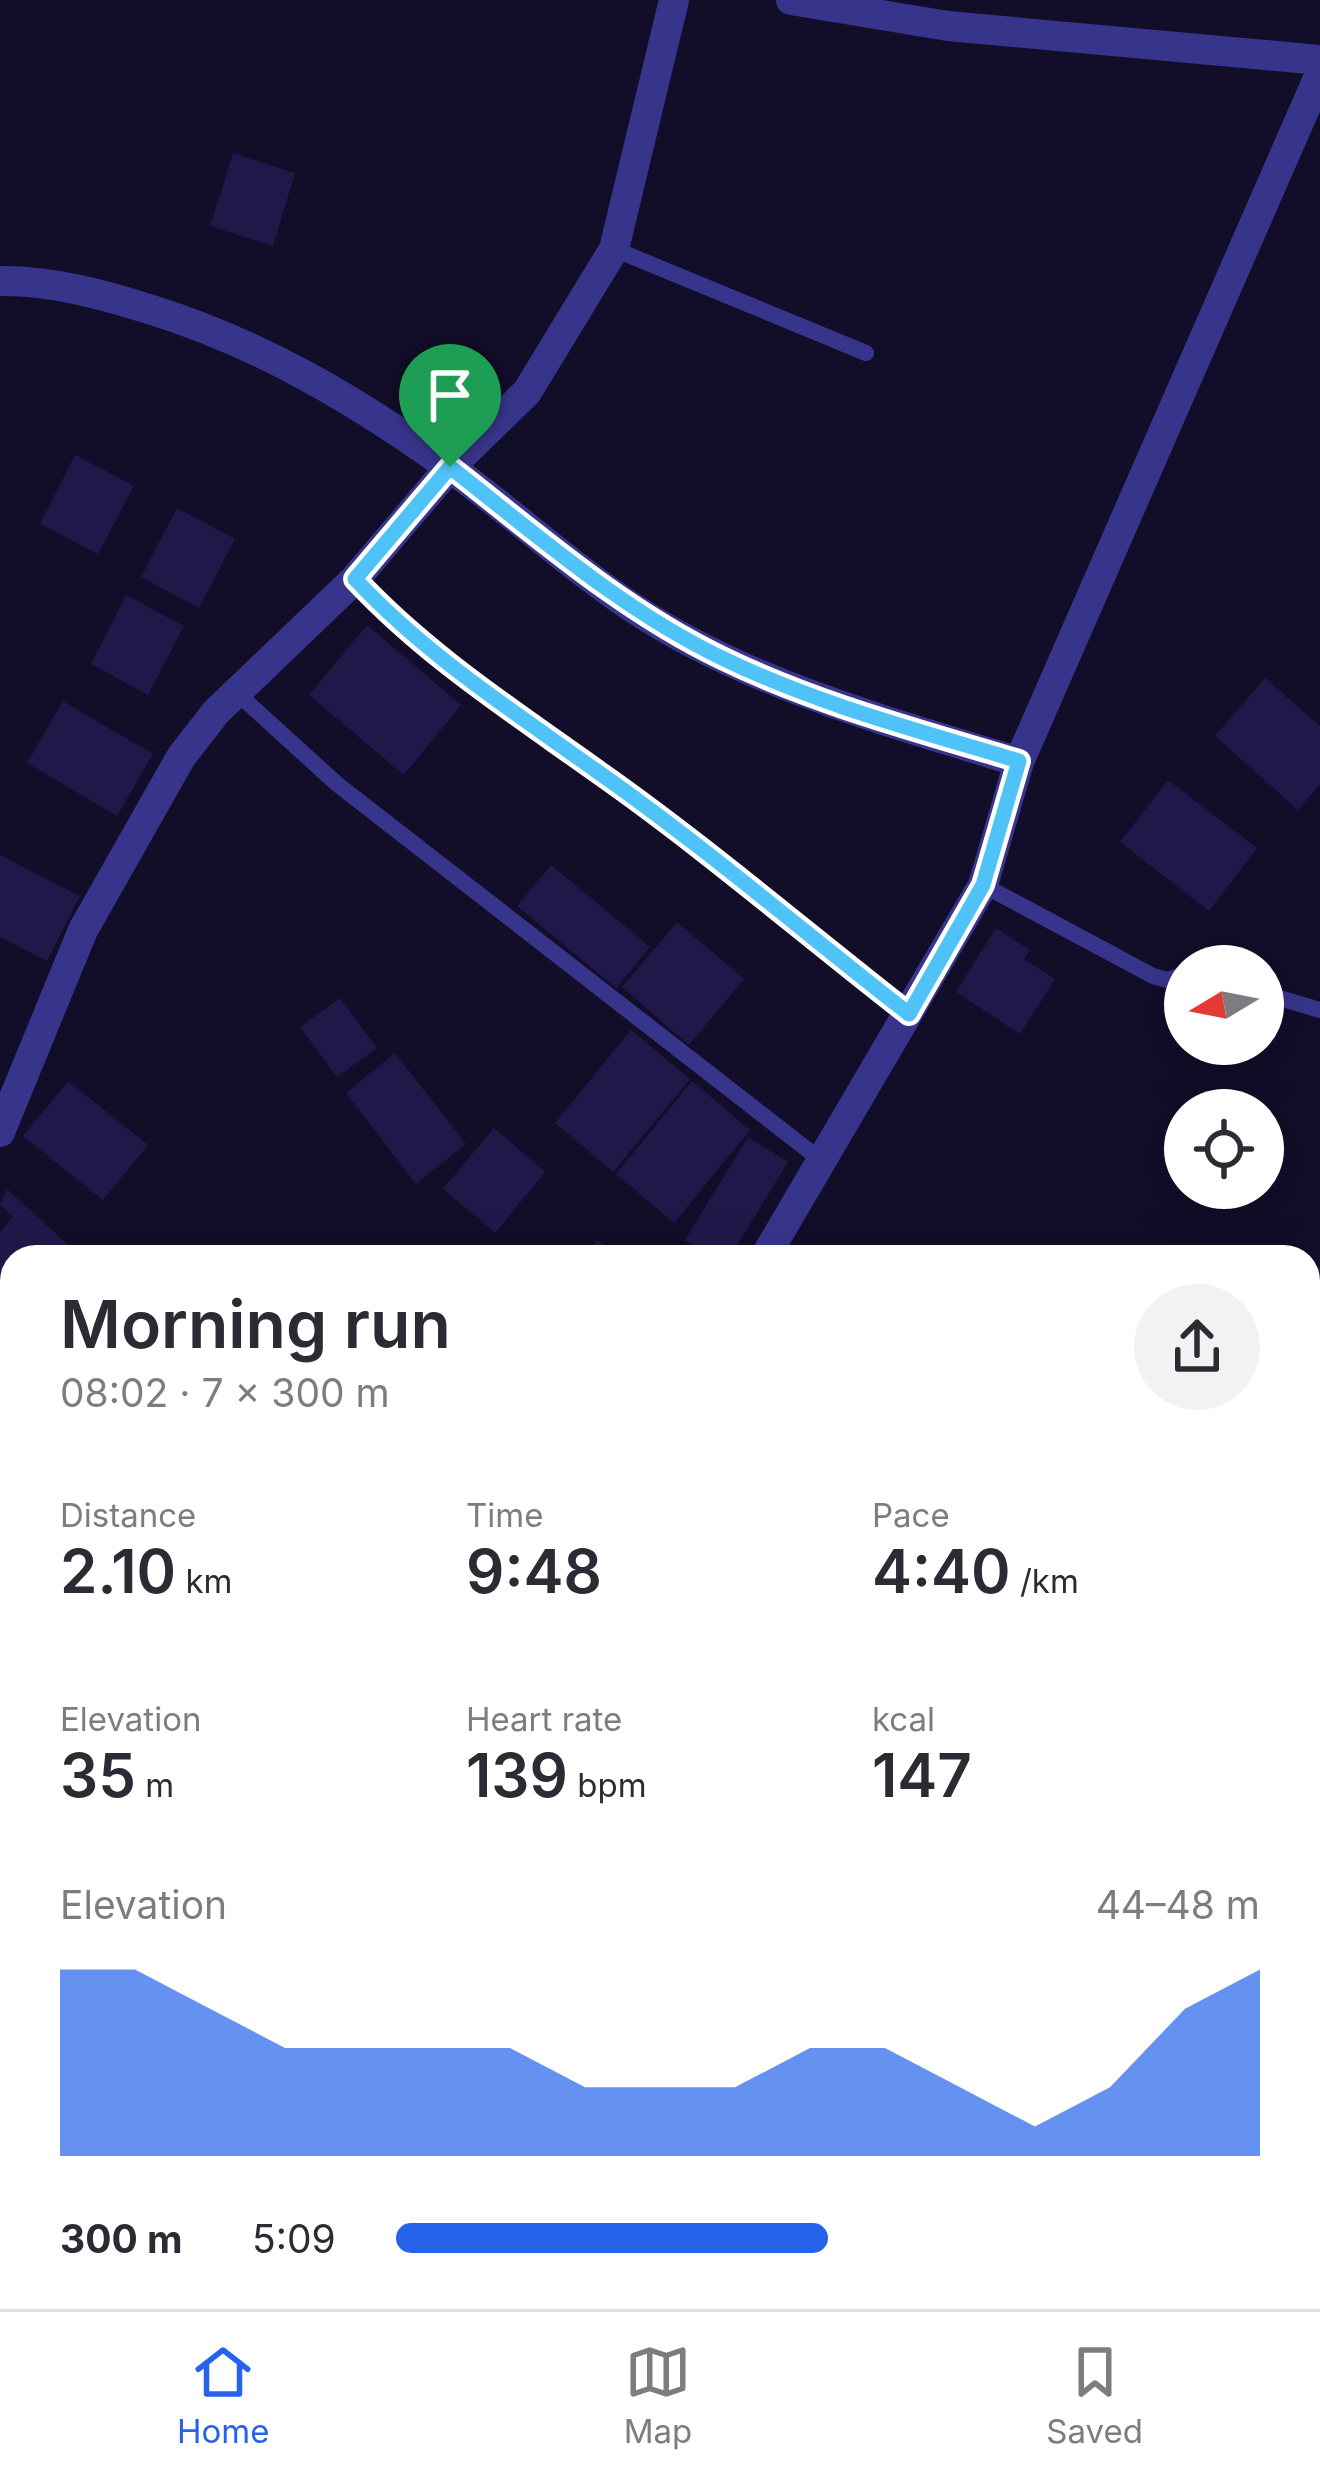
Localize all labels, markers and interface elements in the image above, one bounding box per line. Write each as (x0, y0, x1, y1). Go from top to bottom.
pin (399, 344, 501, 467)
icon: arrive (417, 362, 483, 428)
north arrow (1164, 945, 1284, 1065)
map controls (1164, 945, 1284, 1209)
button: locate (1164, 1089, 1284, 1209)
text: Morning run (60, 1284, 451, 1364)
button: share (1134, 1284, 1260, 1410)
text: 08:02 · 7 × 300 m (60, 1369, 390, 1416)
text: Distance (60, 1495, 196, 1535)
text: Time (466, 1495, 543, 1535)
text: Pace (872, 1495, 950, 1535)
text: 2.10 (60, 1535, 176, 1607)
text: 9:48 (466, 1535, 602, 1607)
text: 4:40 (872, 1535, 1011, 1607)
text: km (176, 1561, 232, 1601)
text: /km (1011, 1561, 1079, 1601)
text: Elevation (60, 1699, 201, 1739)
text: Heart rate (466, 1699, 622, 1739)
text: kcal (872, 1699, 935, 1739)
text: 35 (60, 1739, 136, 1811)
text: 139 (466, 1739, 568, 1811)
text: 147 (872, 1739, 972, 1811)
text: m (136, 1765, 174, 1805)
text: bpm (568, 1765, 647, 1805)
text: Elevation (60, 1881, 227, 1928)
text: 44–48 m (1096, 1881, 1260, 1928)
text: 300 m (60, 2215, 183, 2262)
text: 5:09 (252, 2215, 336, 2262)
tab: Home (177, 2339, 270, 2451)
tab: Map (624, 2339, 692, 2451)
tab: Saved (1046, 2339, 1143, 2451)

